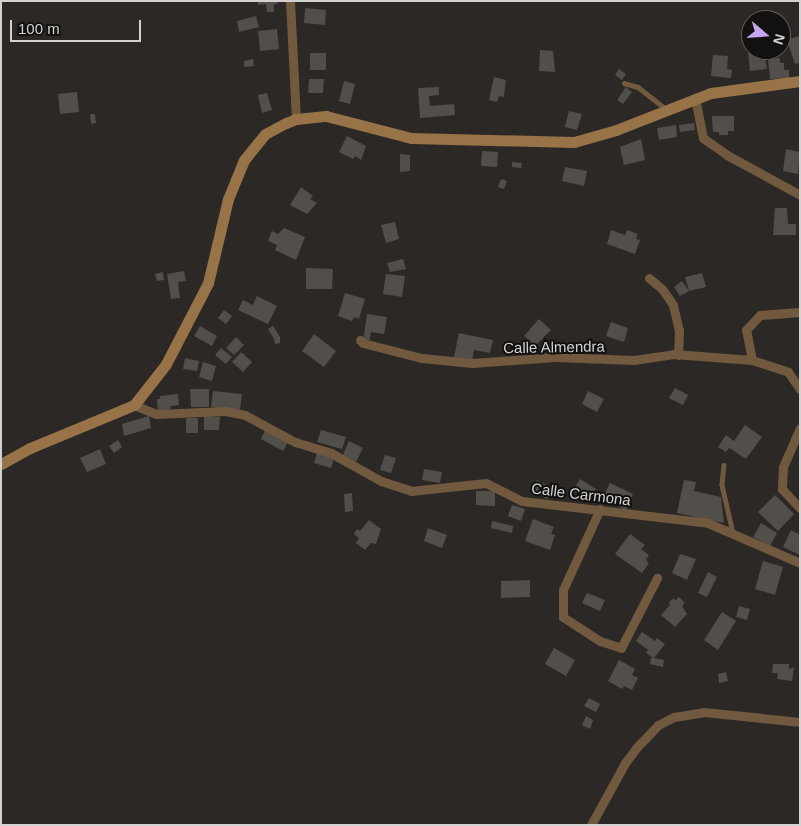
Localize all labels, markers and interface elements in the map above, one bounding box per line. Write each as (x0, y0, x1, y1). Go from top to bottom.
scale bar (12, 10, 144, 42)
north arrow (741, 10, 791, 60)
text: 100 m (18, 20, 60, 37)
text: N (770, 32, 788, 47)
street label: Calle Almendra (503, 337, 605, 357)
street label: Calle Carmona (530, 479, 632, 509)

